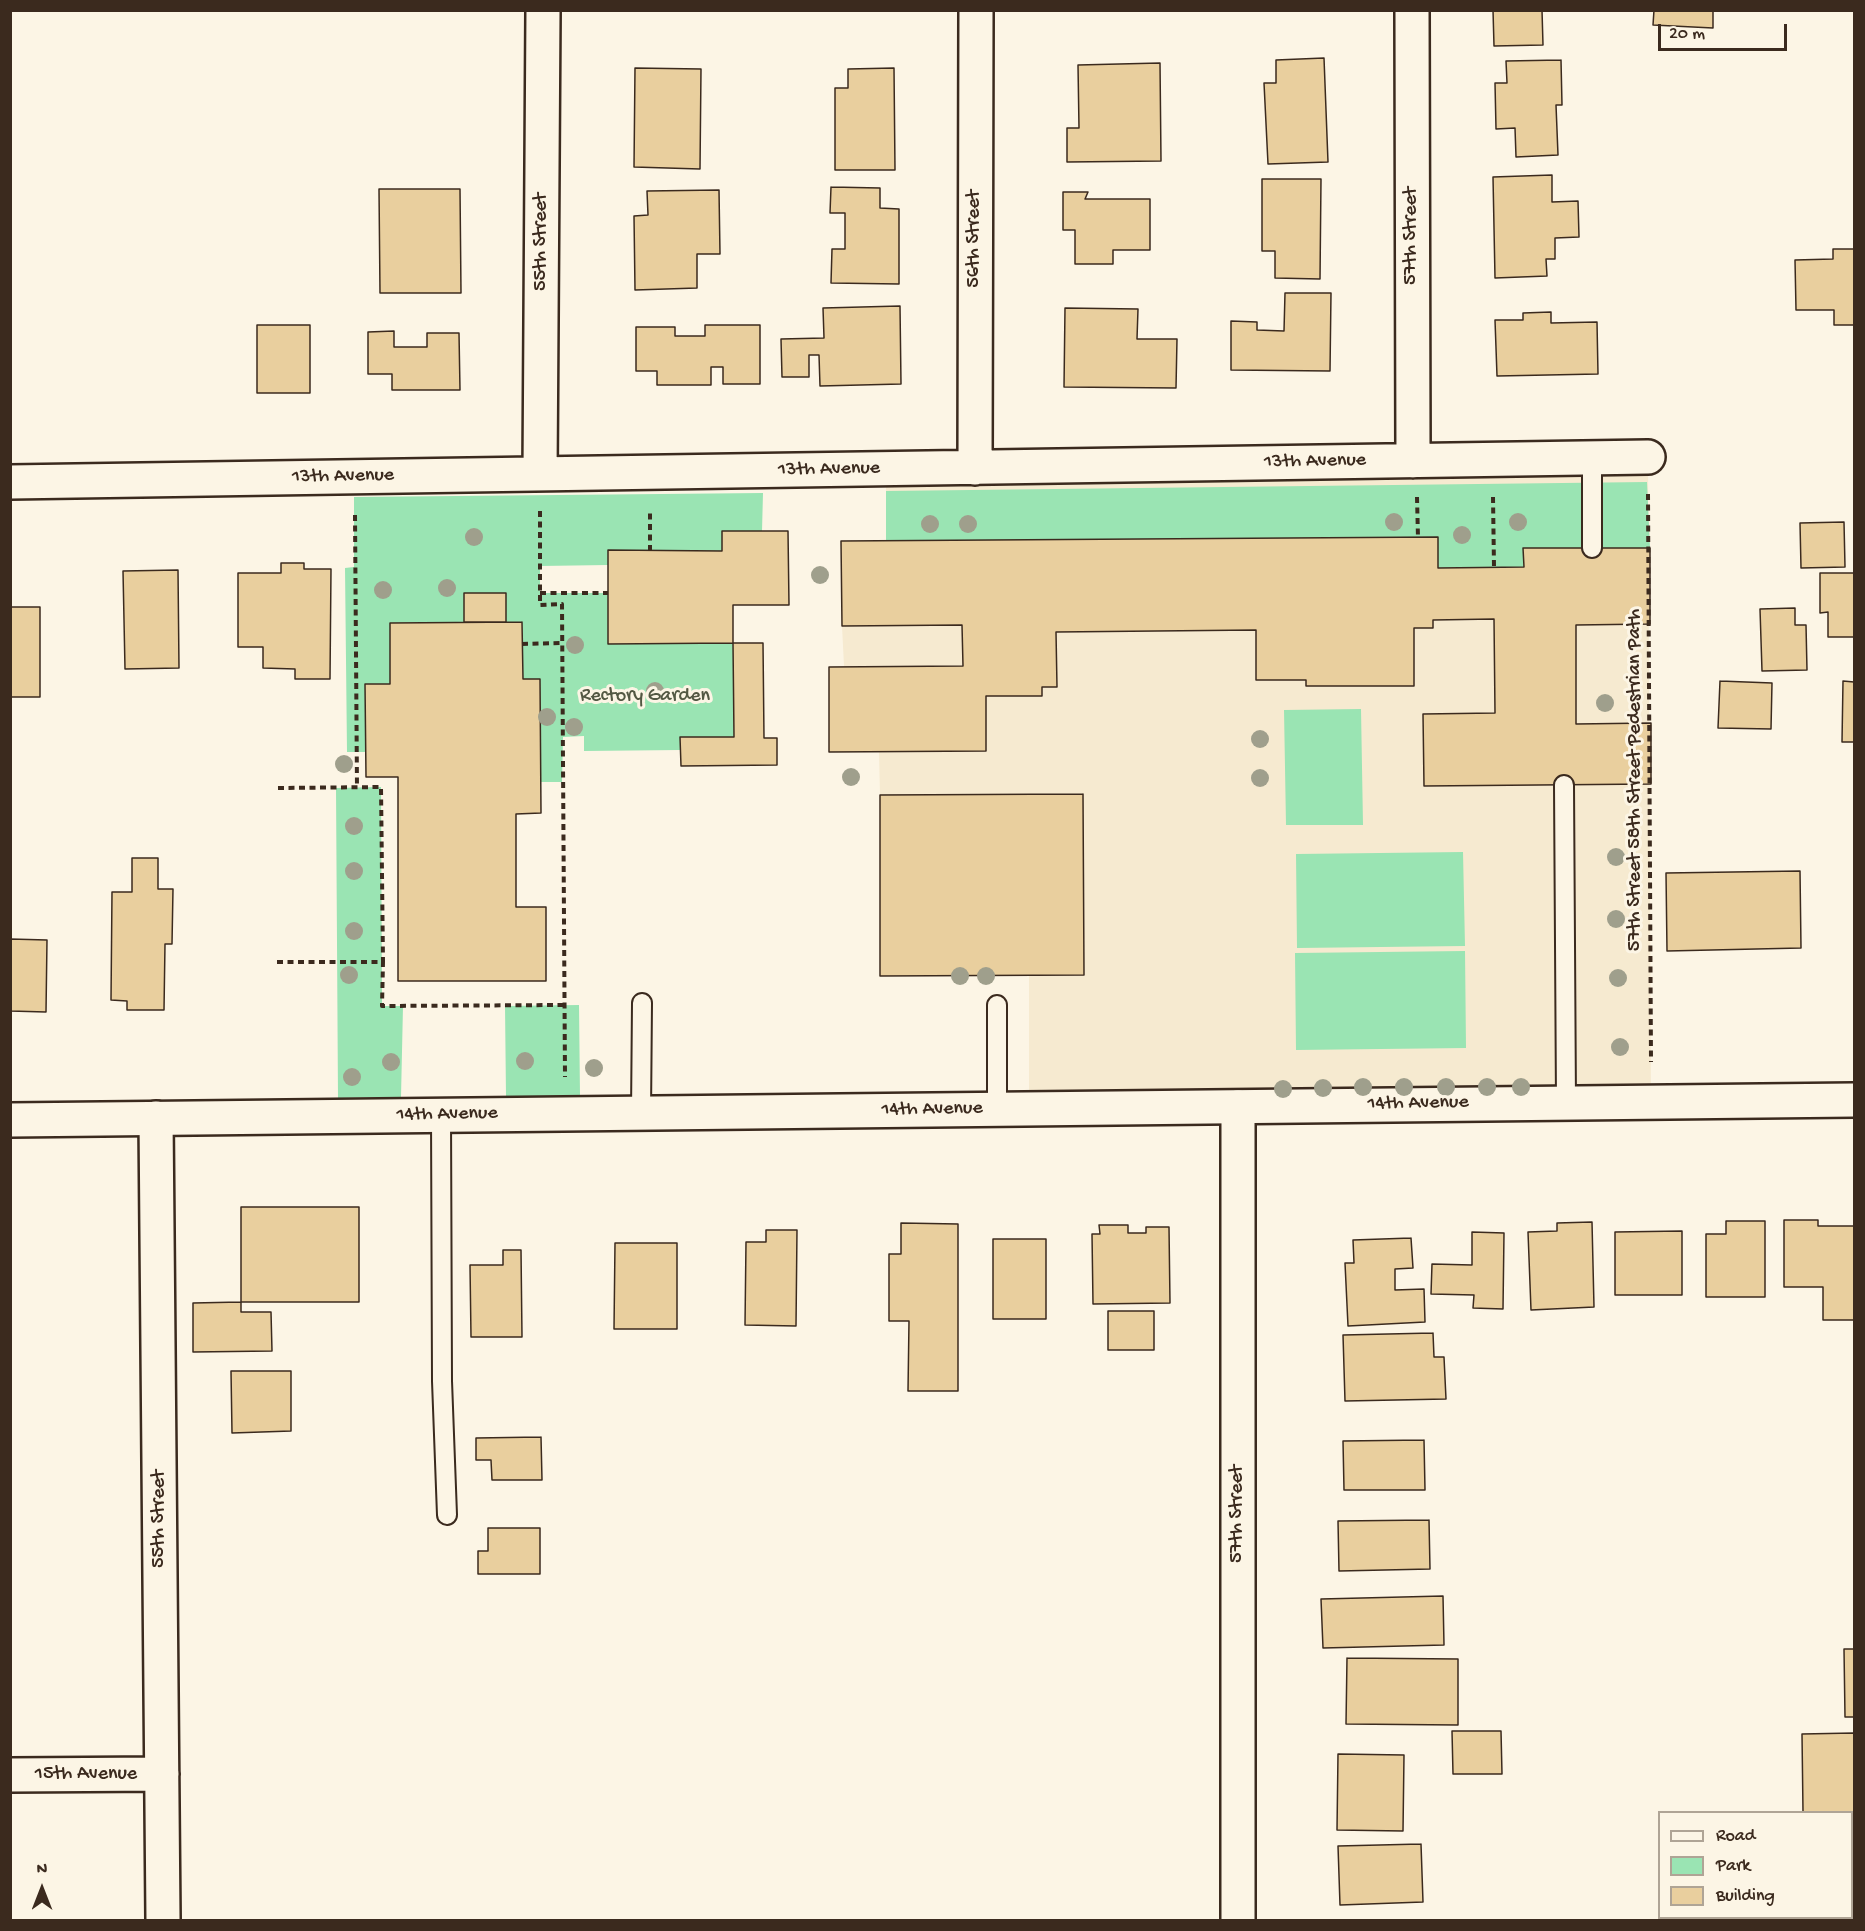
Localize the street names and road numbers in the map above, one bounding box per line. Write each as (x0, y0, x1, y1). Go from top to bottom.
street label: 57th Street (1400, 187, 1424, 285)
street label: 56th Street (963, 190, 987, 288)
street label: 55th Street (530, 193, 554, 291)
street label: 13th Avenue (1264, 449, 1366, 475)
street label: 13th Avenue (778, 457, 880, 483)
street label: 13th Avenue (292, 464, 394, 490)
street label: 57th Street 58th Street Pedestrian Path (1624, 609, 1648, 951)
street label: 14th Avenue (1367, 1091, 1469, 1117)
street label: 14th Avenue (881, 1097, 983, 1123)
street label: 14th Avenue (396, 1102, 498, 1128)
street label: 57th Street (1226, 1465, 1250, 1563)
street label: 55th Street (148, 1470, 172, 1568)
street label: 15th Avenue (35, 1763, 137, 1787)

